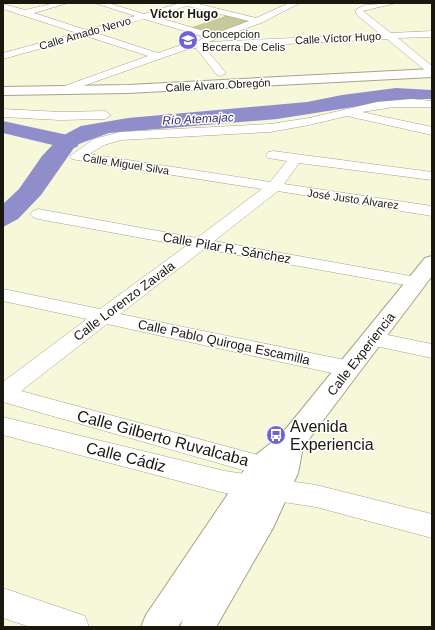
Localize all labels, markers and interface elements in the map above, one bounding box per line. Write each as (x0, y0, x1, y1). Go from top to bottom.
district label: Víctor Hugo (150, 7, 218, 21)
street label: Calle Amado Nervo (38, 14, 132, 52)
place label: Concepcion Becerra De Celis (202, 28, 286, 53)
school or university icon: Concepcion Becerra De Celis (177, 29, 199, 51)
street label: Calle Víctor Hugo (295, 30, 381, 46)
street label: Calle Álvaro Obregón (165, 76, 271, 94)
water label: Río Atemajac (162, 110, 234, 128)
street label: Calle Miguel Silva (82, 151, 171, 177)
street label: José Justo Álvarez (306, 187, 400, 211)
street label: Calle Pilar R. Sánchez (162, 229, 292, 267)
street label: Calle Lorenzo Zavala (70, 258, 178, 344)
street label: Calle Experiencia (324, 309, 399, 398)
street label: Calle Pablo Quiroga Escamilla (137, 316, 312, 368)
street label: Calle Gilberto Ruvalcaba (75, 407, 251, 469)
place label: Avenida Experiencia (290, 418, 374, 453)
bus stop icon: Avenida Experiencia (265, 424, 287, 446)
street label: Calle Cádiz (84, 439, 168, 475)

